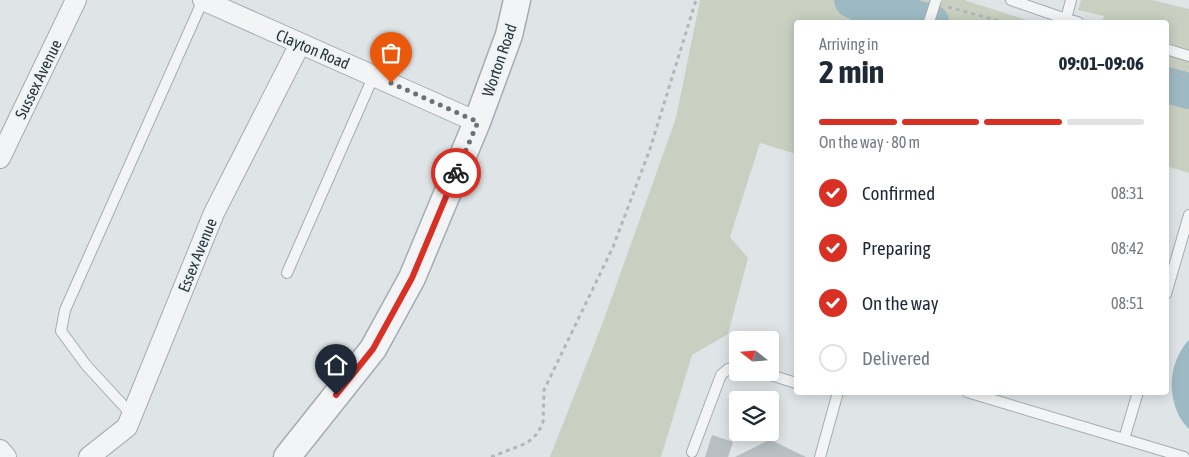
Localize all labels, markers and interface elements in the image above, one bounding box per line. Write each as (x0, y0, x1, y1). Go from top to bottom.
street label: Worton Road (478, 21, 520, 99)
street label: Clayton Road (273, 25, 352, 73)
pin (370, 32, 412, 83)
text: Arriving in (819, 35, 879, 53)
street label: Sussex Avenue (11, 36, 65, 122)
icon: bag (377, 39, 405, 67)
text: 09:01–09:06 (1058, 52, 1144, 74)
text: 2 min (819, 53, 884, 90)
text: On the way · 80 m (819, 133, 920, 151)
courier (431, 148, 481, 198)
icon: bike (442, 159, 470, 187)
icon: check (819, 179, 847, 207)
text: Confirmed (862, 182, 935, 204)
text: 08:31 (1111, 184, 1144, 202)
street label: Essex Avenue (174, 215, 220, 295)
icon: check (819, 234, 847, 262)
text: Preparing (862, 237, 931, 259)
text: 08:42 (1111, 239, 1144, 257)
icon: check (819, 289, 847, 317)
text: On the way (862, 292, 939, 314)
text: 08:51 (1111, 294, 1144, 312)
north arrow (729, 331, 779, 381)
map controls (729, 331, 779, 441)
pin (315, 344, 357, 395)
text: Delivered (862, 347, 930, 369)
icon: home (322, 351, 350, 379)
button: layers (729, 391, 779, 441)

